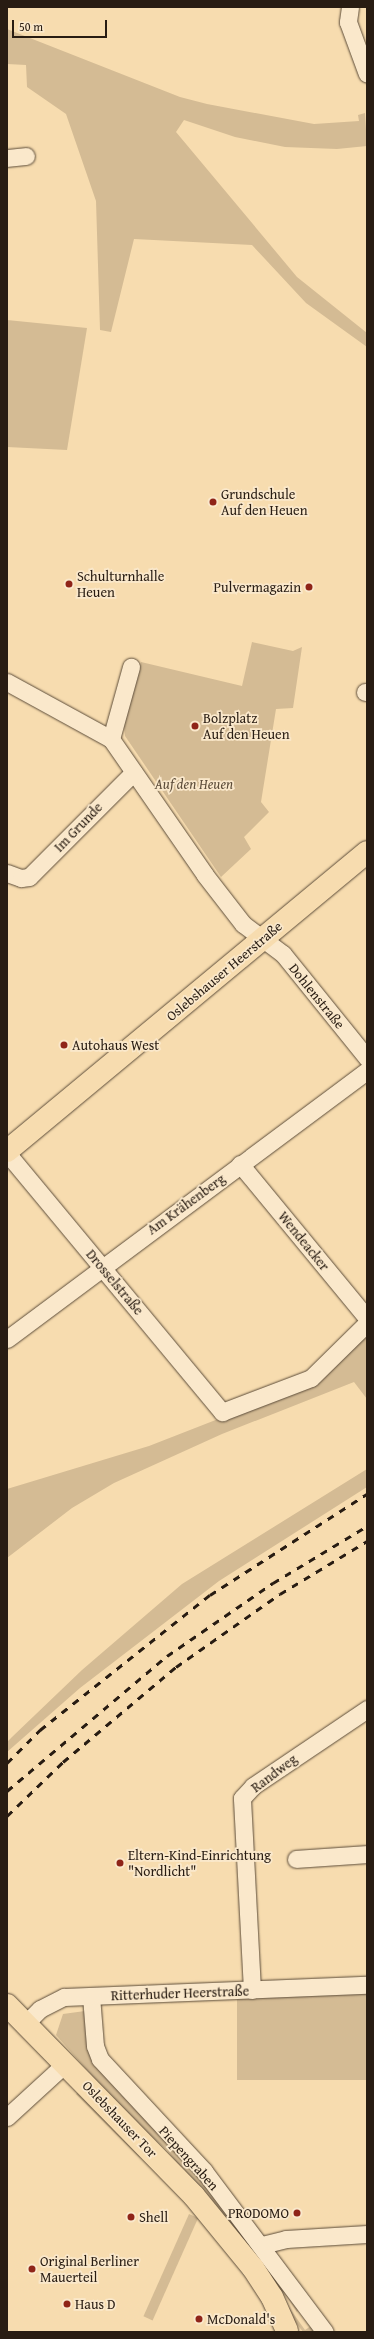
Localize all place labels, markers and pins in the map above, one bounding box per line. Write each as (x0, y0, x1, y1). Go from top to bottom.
place label: Grundschule Auf den Heuen (221, 486, 307, 518)
marker: Grundschule Auf den Heuen (208, 497, 218, 507)
place label: Schulturnhalle Heuen (77, 568, 164, 600)
marker: Schulturnhalle Heuen (64, 579, 74, 589)
place label: Pulvermagazin (213, 579, 301, 595)
marker: Pulvermagazin (304, 582, 314, 592)
place label: Bolzplatz Auf den Heuen (203, 710, 289, 742)
marker: Bolzplatz Auf den Heuen (190, 721, 200, 731)
place label: Autohaus West (72, 1037, 159, 1053)
marker: Autohaus West (59, 1040, 69, 1050)
place label: Eltern-Kind-Einrichtung "Nordlicht" (128, 1847, 271, 1880)
marker: Eltern-Kind-Einrichtung "Nordlicht" (115, 1858, 125, 1868)
place label: PRODOMO (228, 2205, 289, 2221)
marker: PRODOMO (292, 2208, 302, 2218)
place label: Shell (139, 2209, 168, 2225)
marker: Shell (126, 2212, 136, 2222)
place label: Original Berliner Mauerteil (40, 2253, 139, 2286)
marker: Original Berliner Mauerteil (27, 2264, 37, 2274)
place label: Haus D (75, 2296, 116, 2312)
marker: Haus D (62, 2299, 72, 2309)
place label: McDonald's (207, 2311, 275, 2327)
marker: McDonald's (194, 2314, 204, 2324)

